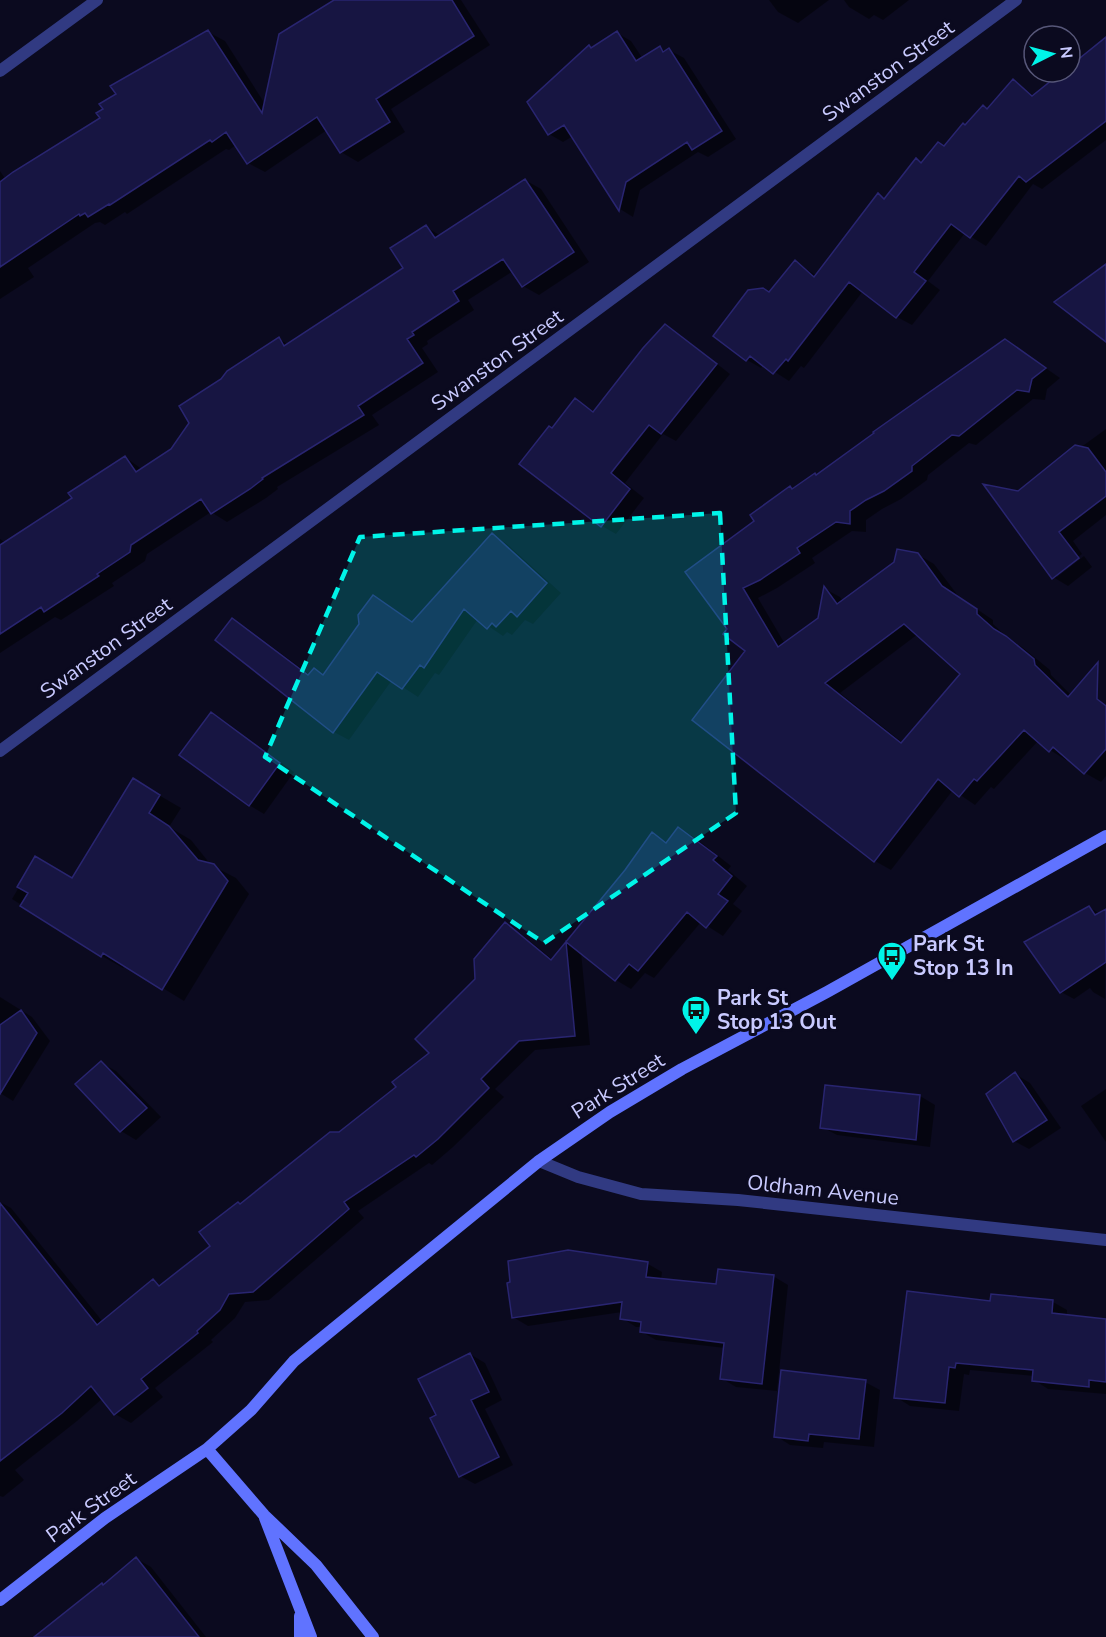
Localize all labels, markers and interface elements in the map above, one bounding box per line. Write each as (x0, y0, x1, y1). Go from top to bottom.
street label: Swanston Street (816, 13, 960, 128)
north arrow (1022, 24, 1082, 84)
text: N (1054, 45, 1077, 60)
street label: Swanston Street (425, 302, 569, 417)
street label: Swanston Street (34, 590, 178, 705)
place label: Park St Stop 13 In (913, 930, 1014, 982)
bus stop icon: Park St Stop 13 In (876, 940, 908, 982)
place label: Park St Stop 13 Out (717, 984, 837, 1036)
bus stop icon: Park St Stop 13 Out (680, 994, 712, 1036)
street label: Park Street (566, 1046, 670, 1126)
street label: Oldham Avenue (746, 1168, 900, 1212)
street label: Park Street (40, 1465, 142, 1549)

